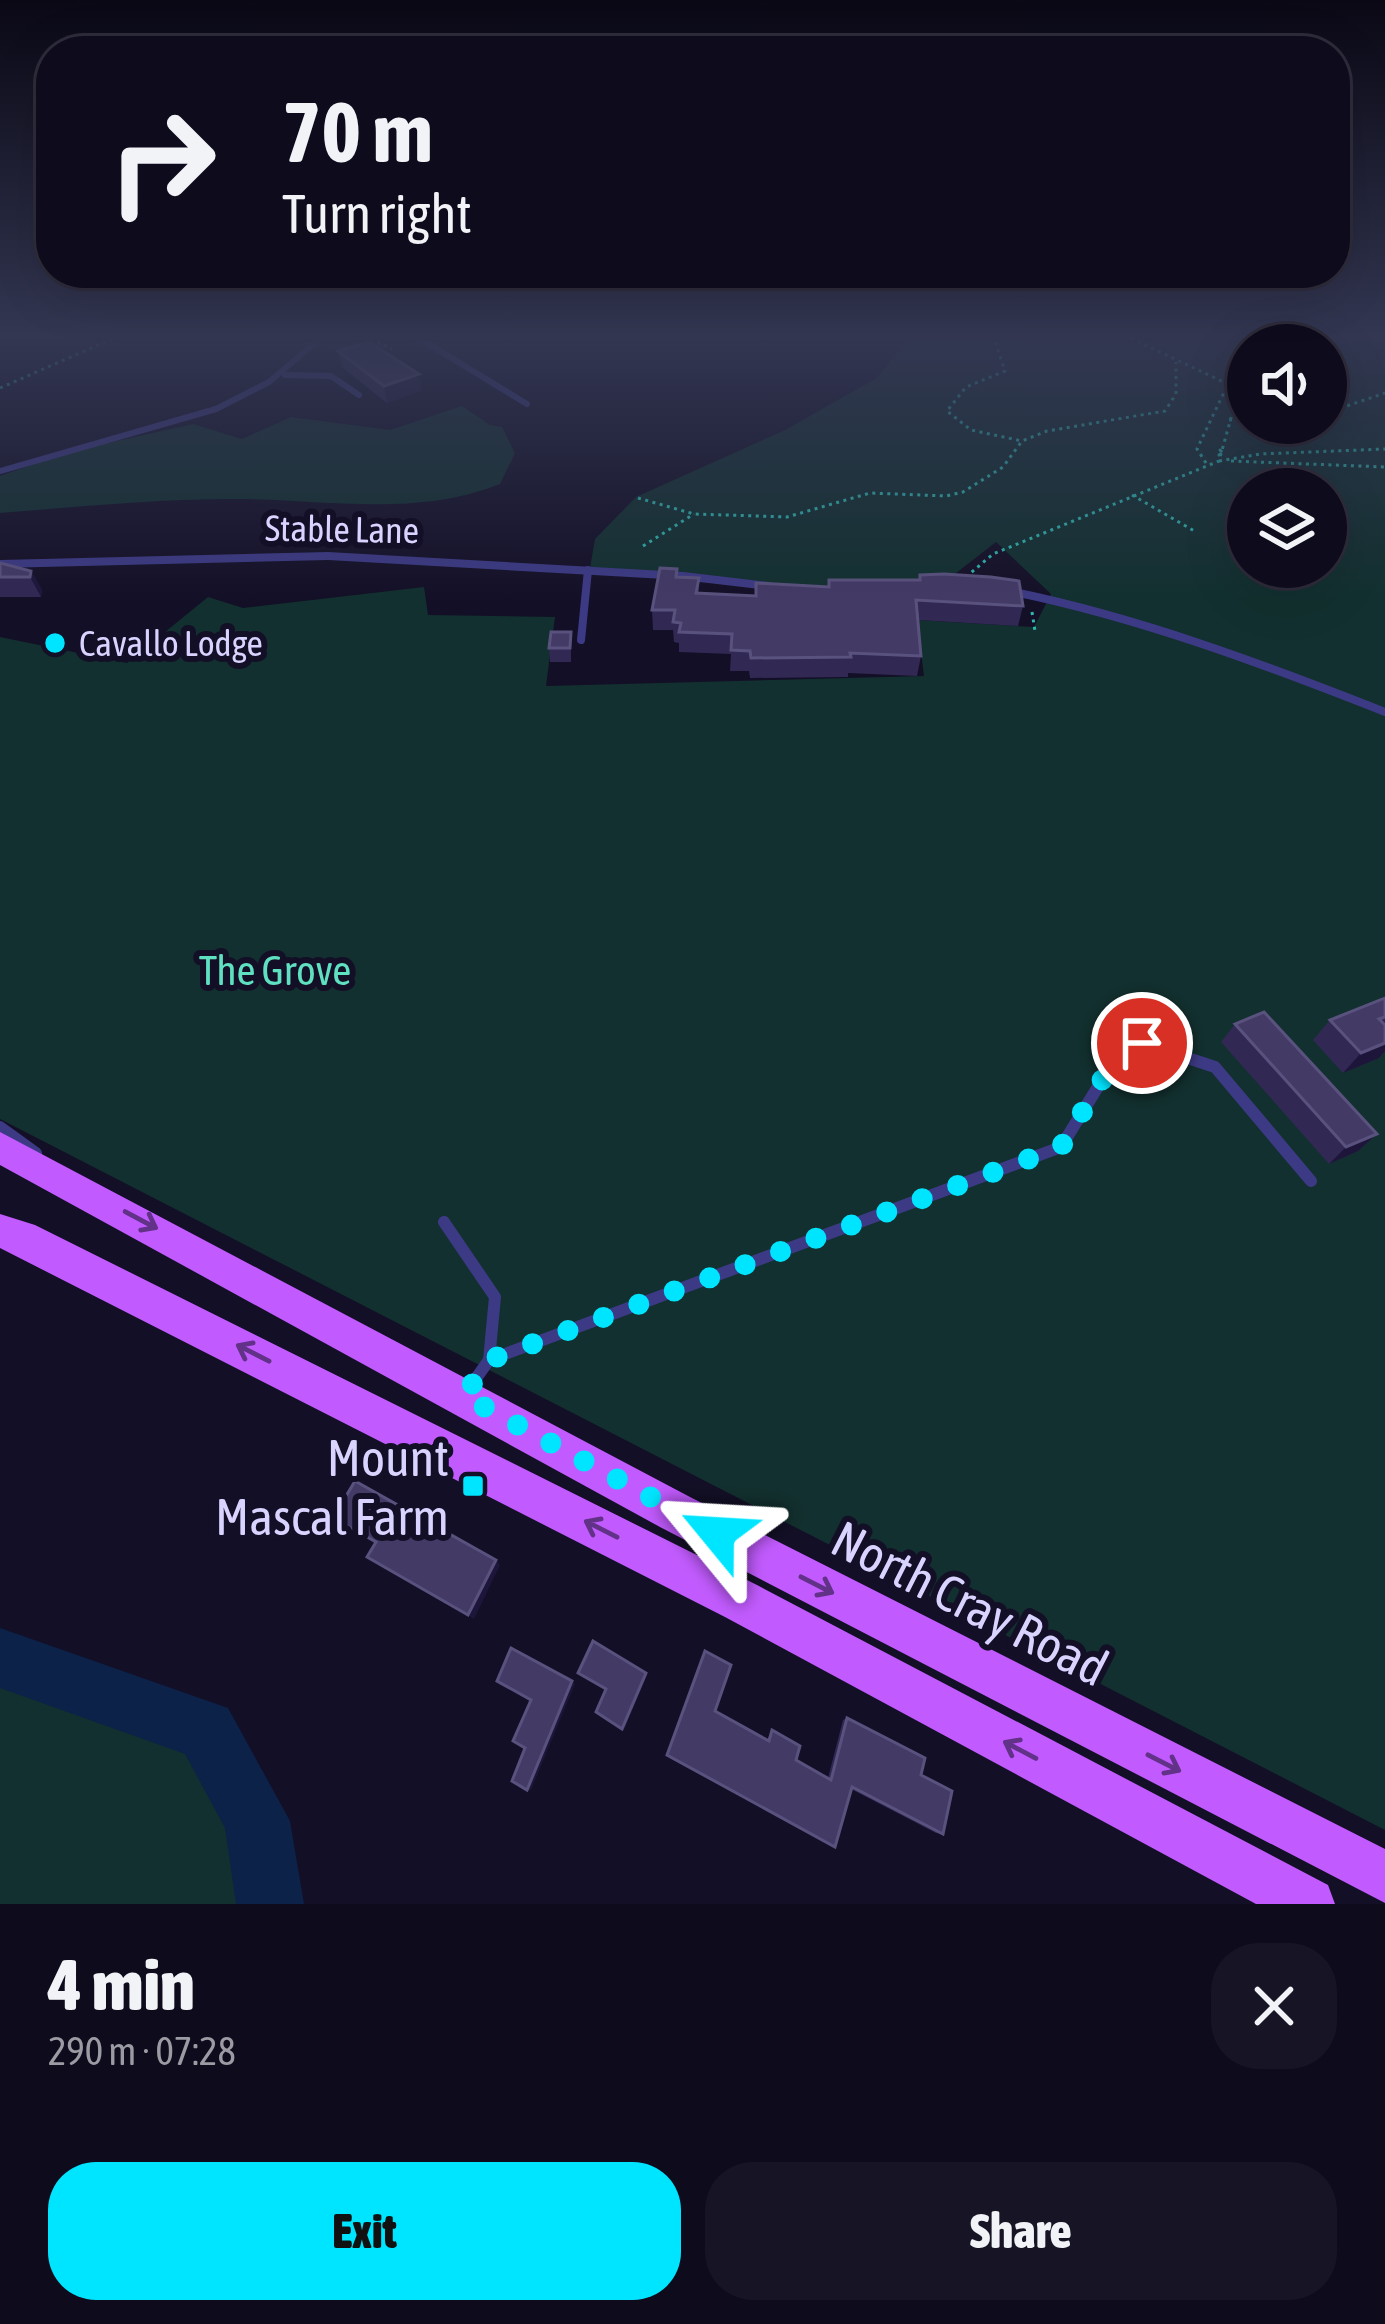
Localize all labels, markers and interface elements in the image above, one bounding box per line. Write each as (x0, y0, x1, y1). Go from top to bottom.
icon: right (84, 84, 240, 240)
text: 70 m (282, 84, 433, 180)
text: Turn right (282, 183, 472, 244)
map controls (1227, 324, 1347, 588)
button: sound (1227, 324, 1347, 444)
button: layers (1227, 468, 1347, 588)
street label: Stable Lane (265, 507, 419, 551)
place label: Cavallo Lodge (79, 622, 263, 664)
marker: Cavallo Lodge (42, 630, 68, 656)
park label: The Grove (199, 946, 351, 994)
pin (1091, 992, 1193, 1094)
icon: arrive (1109, 1010, 1175, 1076)
one-way arrow (122, 1210, 158, 1233)
one-way arrow (236, 1340, 271, 1363)
place label: Mount Mascal Farm (215, 1428, 449, 1546)
position arrow (654, 1470, 780, 1596)
marker: Mount Mascal Farm (460, 1473, 486, 1499)
street label: North Cray Road (822, 1508, 1118, 1698)
one-way arrow (583, 1517, 619, 1540)
one-way arrow (799, 1574, 834, 1597)
one-way arrow (1003, 1738, 1038, 1761)
one-way arrow (1145, 1753, 1181, 1776)
text: 4 min (48, 1943, 195, 2025)
button: close (1211, 1943, 1337, 2069)
text: 290 m · 07:28 (48, 2029, 236, 2073)
button: Exit (48, 2162, 681, 2300)
button: Share (705, 2162, 1337, 2300)

